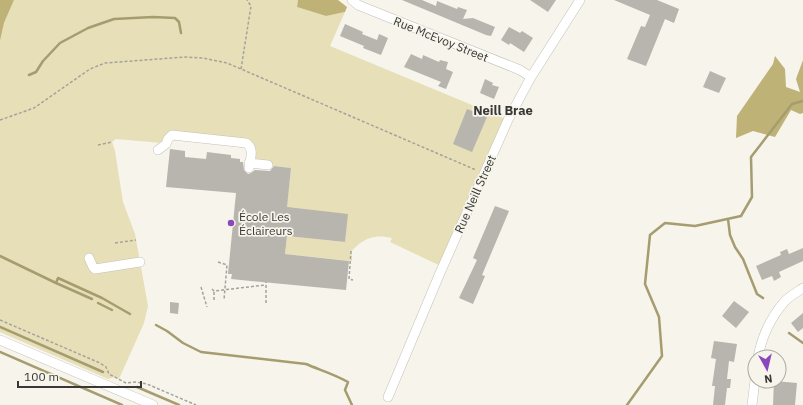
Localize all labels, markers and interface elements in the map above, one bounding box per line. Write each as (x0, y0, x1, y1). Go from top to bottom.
street label: Rue McEvoy Street (391, 13, 491, 65)
district label: Neill Brae (473, 102, 533, 119)
street label: Rue Neill Street (451, 152, 499, 236)
place label: École Les Éclaireurs (239, 209, 293, 238)
marker: École Les Éclaireurs (226, 218, 236, 228)
north arrow (747, 349, 787, 389)
scale bar (18, 363, 141, 389)
text: 100 m (24, 369, 59, 384)
text: N (763, 371, 773, 386)

